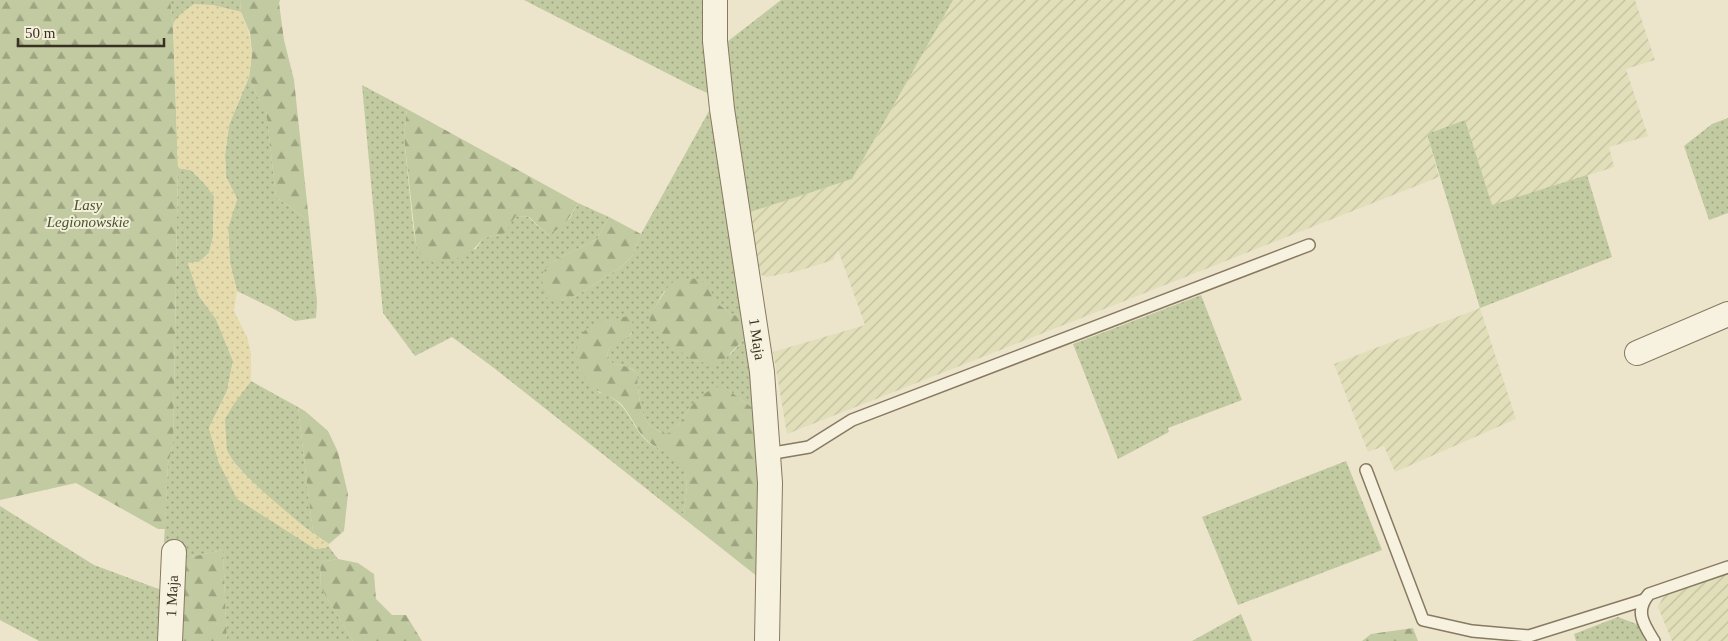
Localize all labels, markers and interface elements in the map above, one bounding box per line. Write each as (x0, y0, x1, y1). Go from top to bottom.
scale bar (18, 15, 164, 47)
text: 50 m (25, 25, 56, 41)
park label: Lasy Legionowskie (46, 197, 130, 230)
street label: 1 Maja (746, 317, 768, 361)
street label: 1 Maja (163, 574, 181, 617)

